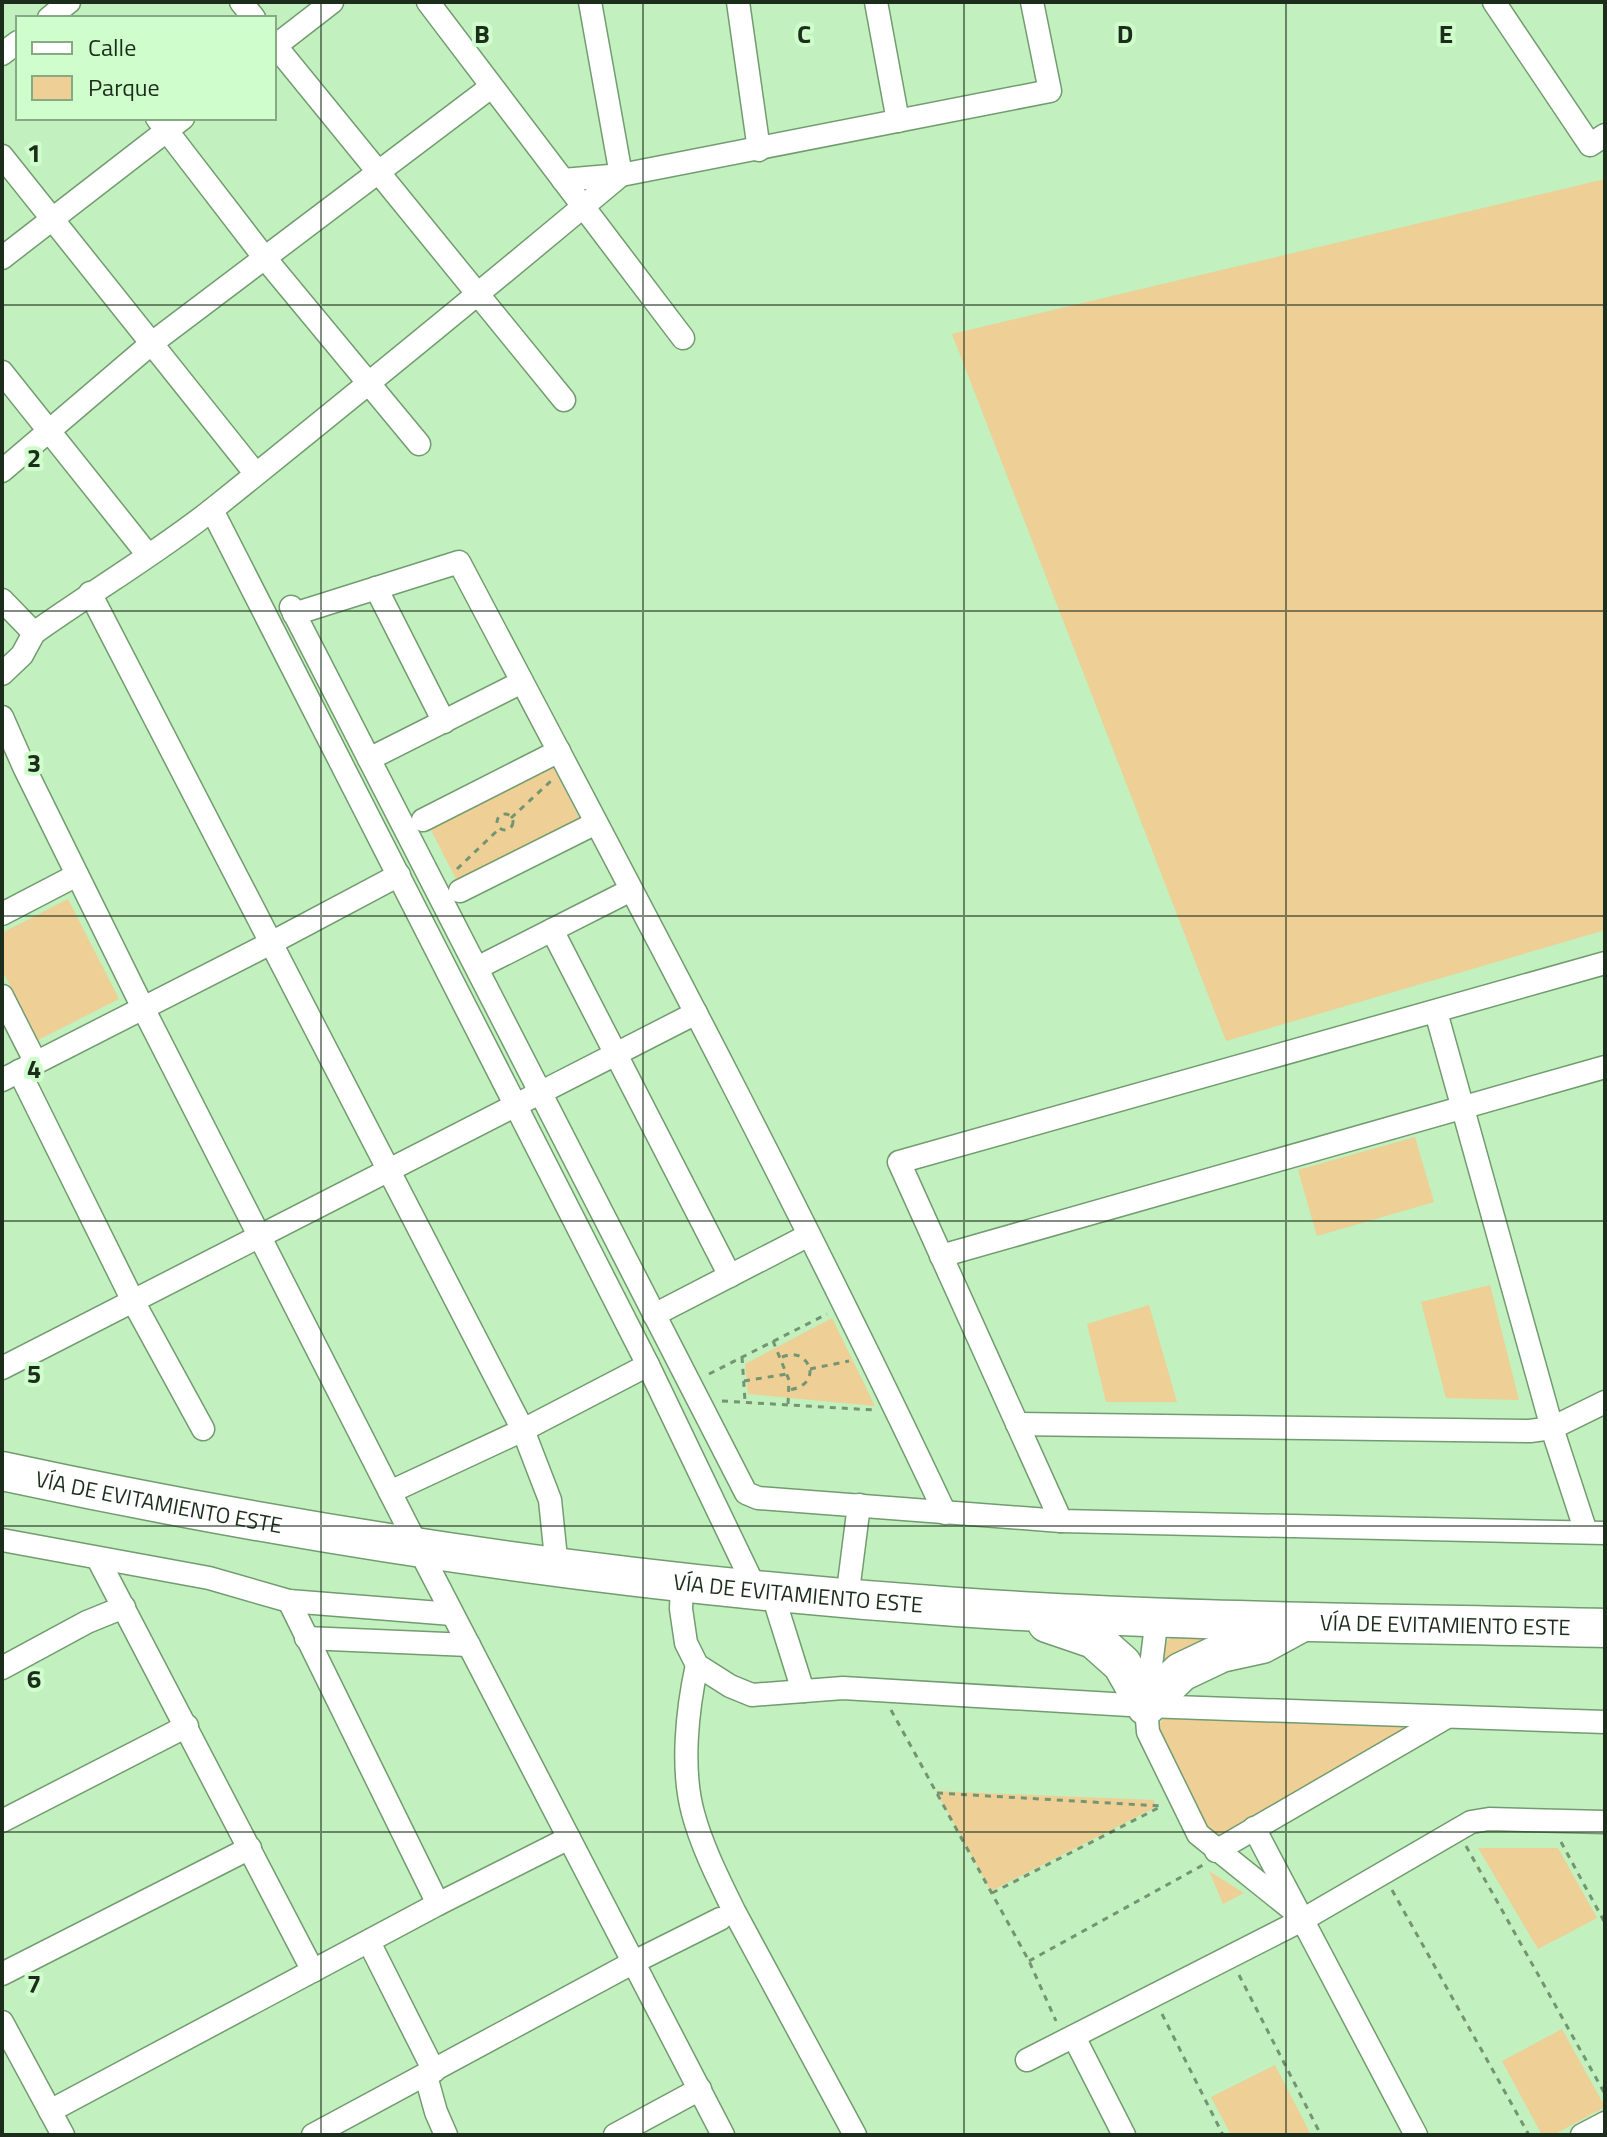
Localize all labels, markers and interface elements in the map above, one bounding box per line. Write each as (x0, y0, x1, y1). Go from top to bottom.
text: B (474, 14, 490, 53)
text: C (797, 14, 811, 53)
text: D (1117, 14, 1133, 53)
text: E (1439, 14, 1453, 53)
legend (16, 16, 276, 120)
text: Calle (88, 29, 136, 65)
text: Parque (88, 69, 160, 105)
text: 1 (27, 133, 41, 172)
text: 2 (27, 438, 41, 477)
text: 3 (27, 743, 41, 782)
text: 4 (27, 1049, 41, 1088)
text: 5 (27, 1354, 41, 1393)
street label: VÍA DE EVITAMIENTO ESTE (32, 1462, 285, 1542)
street label: VÍA DE EVITAMIENTO ESTE (671, 1564, 924, 1622)
street label: VÍA DE EVITAMIENTO ESTE (1319, 1605, 1571, 1644)
text: 6 (27, 1659, 41, 1698)
text: 7 (27, 1964, 41, 2003)

